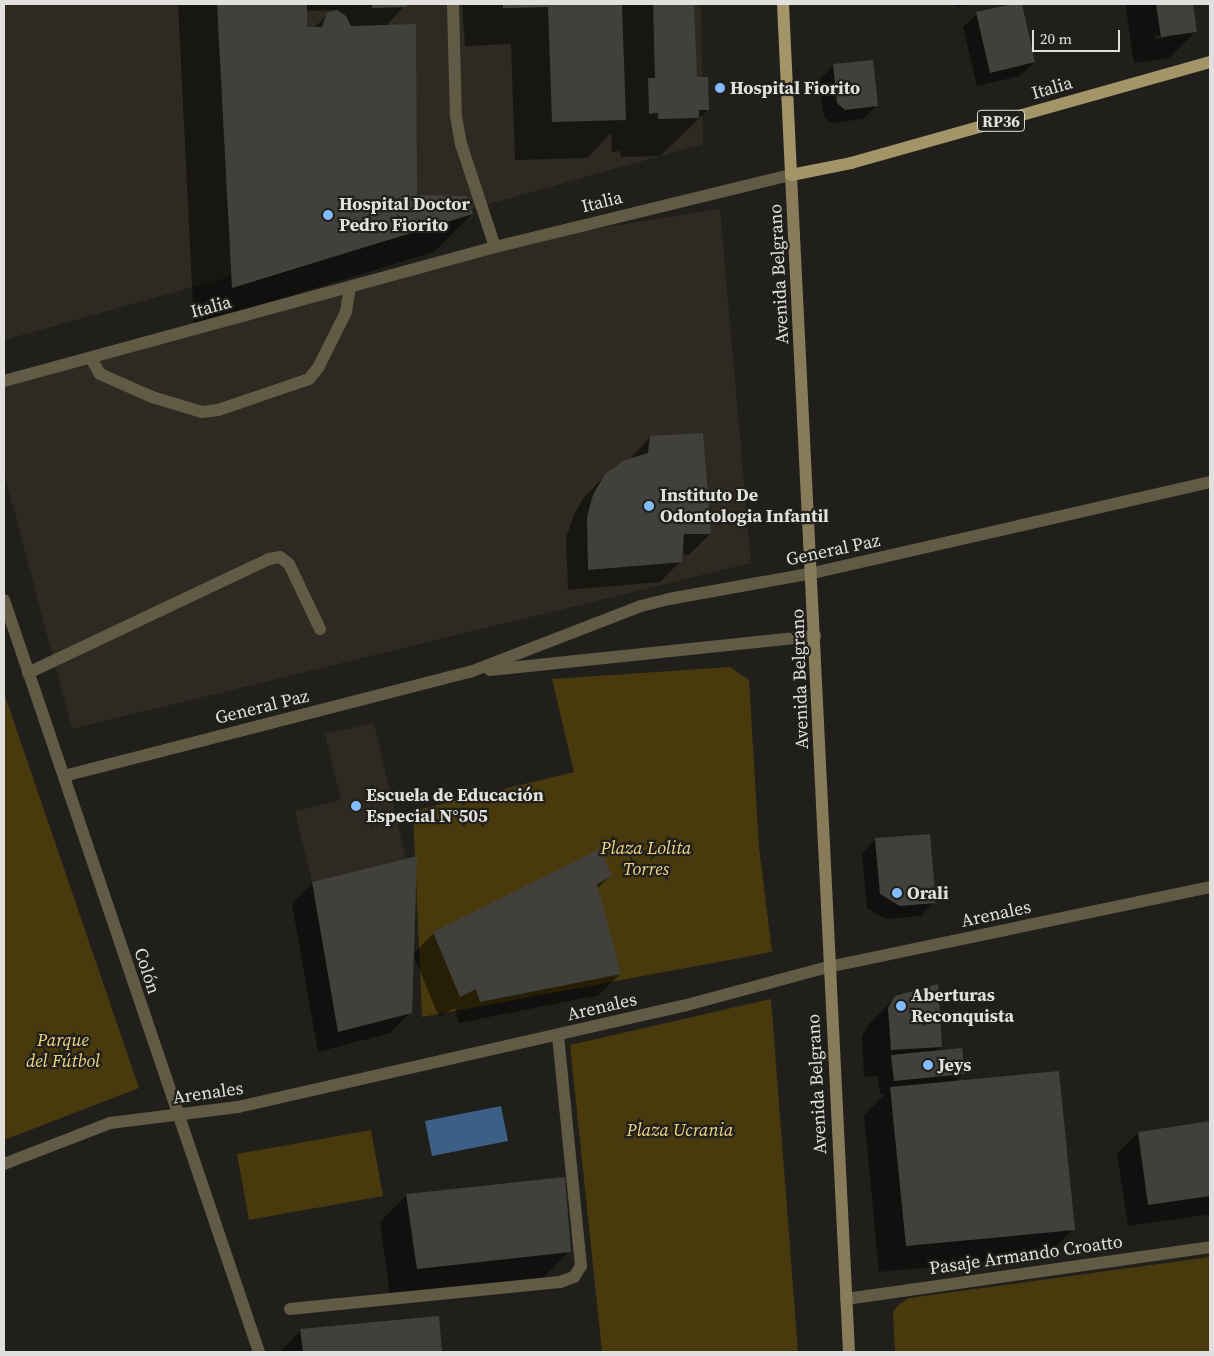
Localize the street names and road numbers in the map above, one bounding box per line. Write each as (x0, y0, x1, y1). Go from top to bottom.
street label: Italia (1029, 72, 1075, 104)
road number: RP36 (976, 108, 1026, 134)
street label: Italia (579, 187, 625, 217)
street label: Avenida Belgrano (765, 203, 793, 345)
street label: Italia (188, 291, 234, 323)
street label: General Paz (784, 529, 882, 571)
street label: Avenida Belgrano (787, 608, 813, 750)
street label: General Paz (213, 685, 311, 729)
street label: Arenales (959, 896, 1033, 932)
street label: Colón (129, 945, 165, 997)
street label: Arenales (565, 988, 639, 1026)
street label: Avenida Belgrano (803, 1013, 831, 1155)
street label: Arenales (171, 1077, 245, 1109)
street label: Pasaje Armando Croatto (928, 1231, 1124, 1279)

